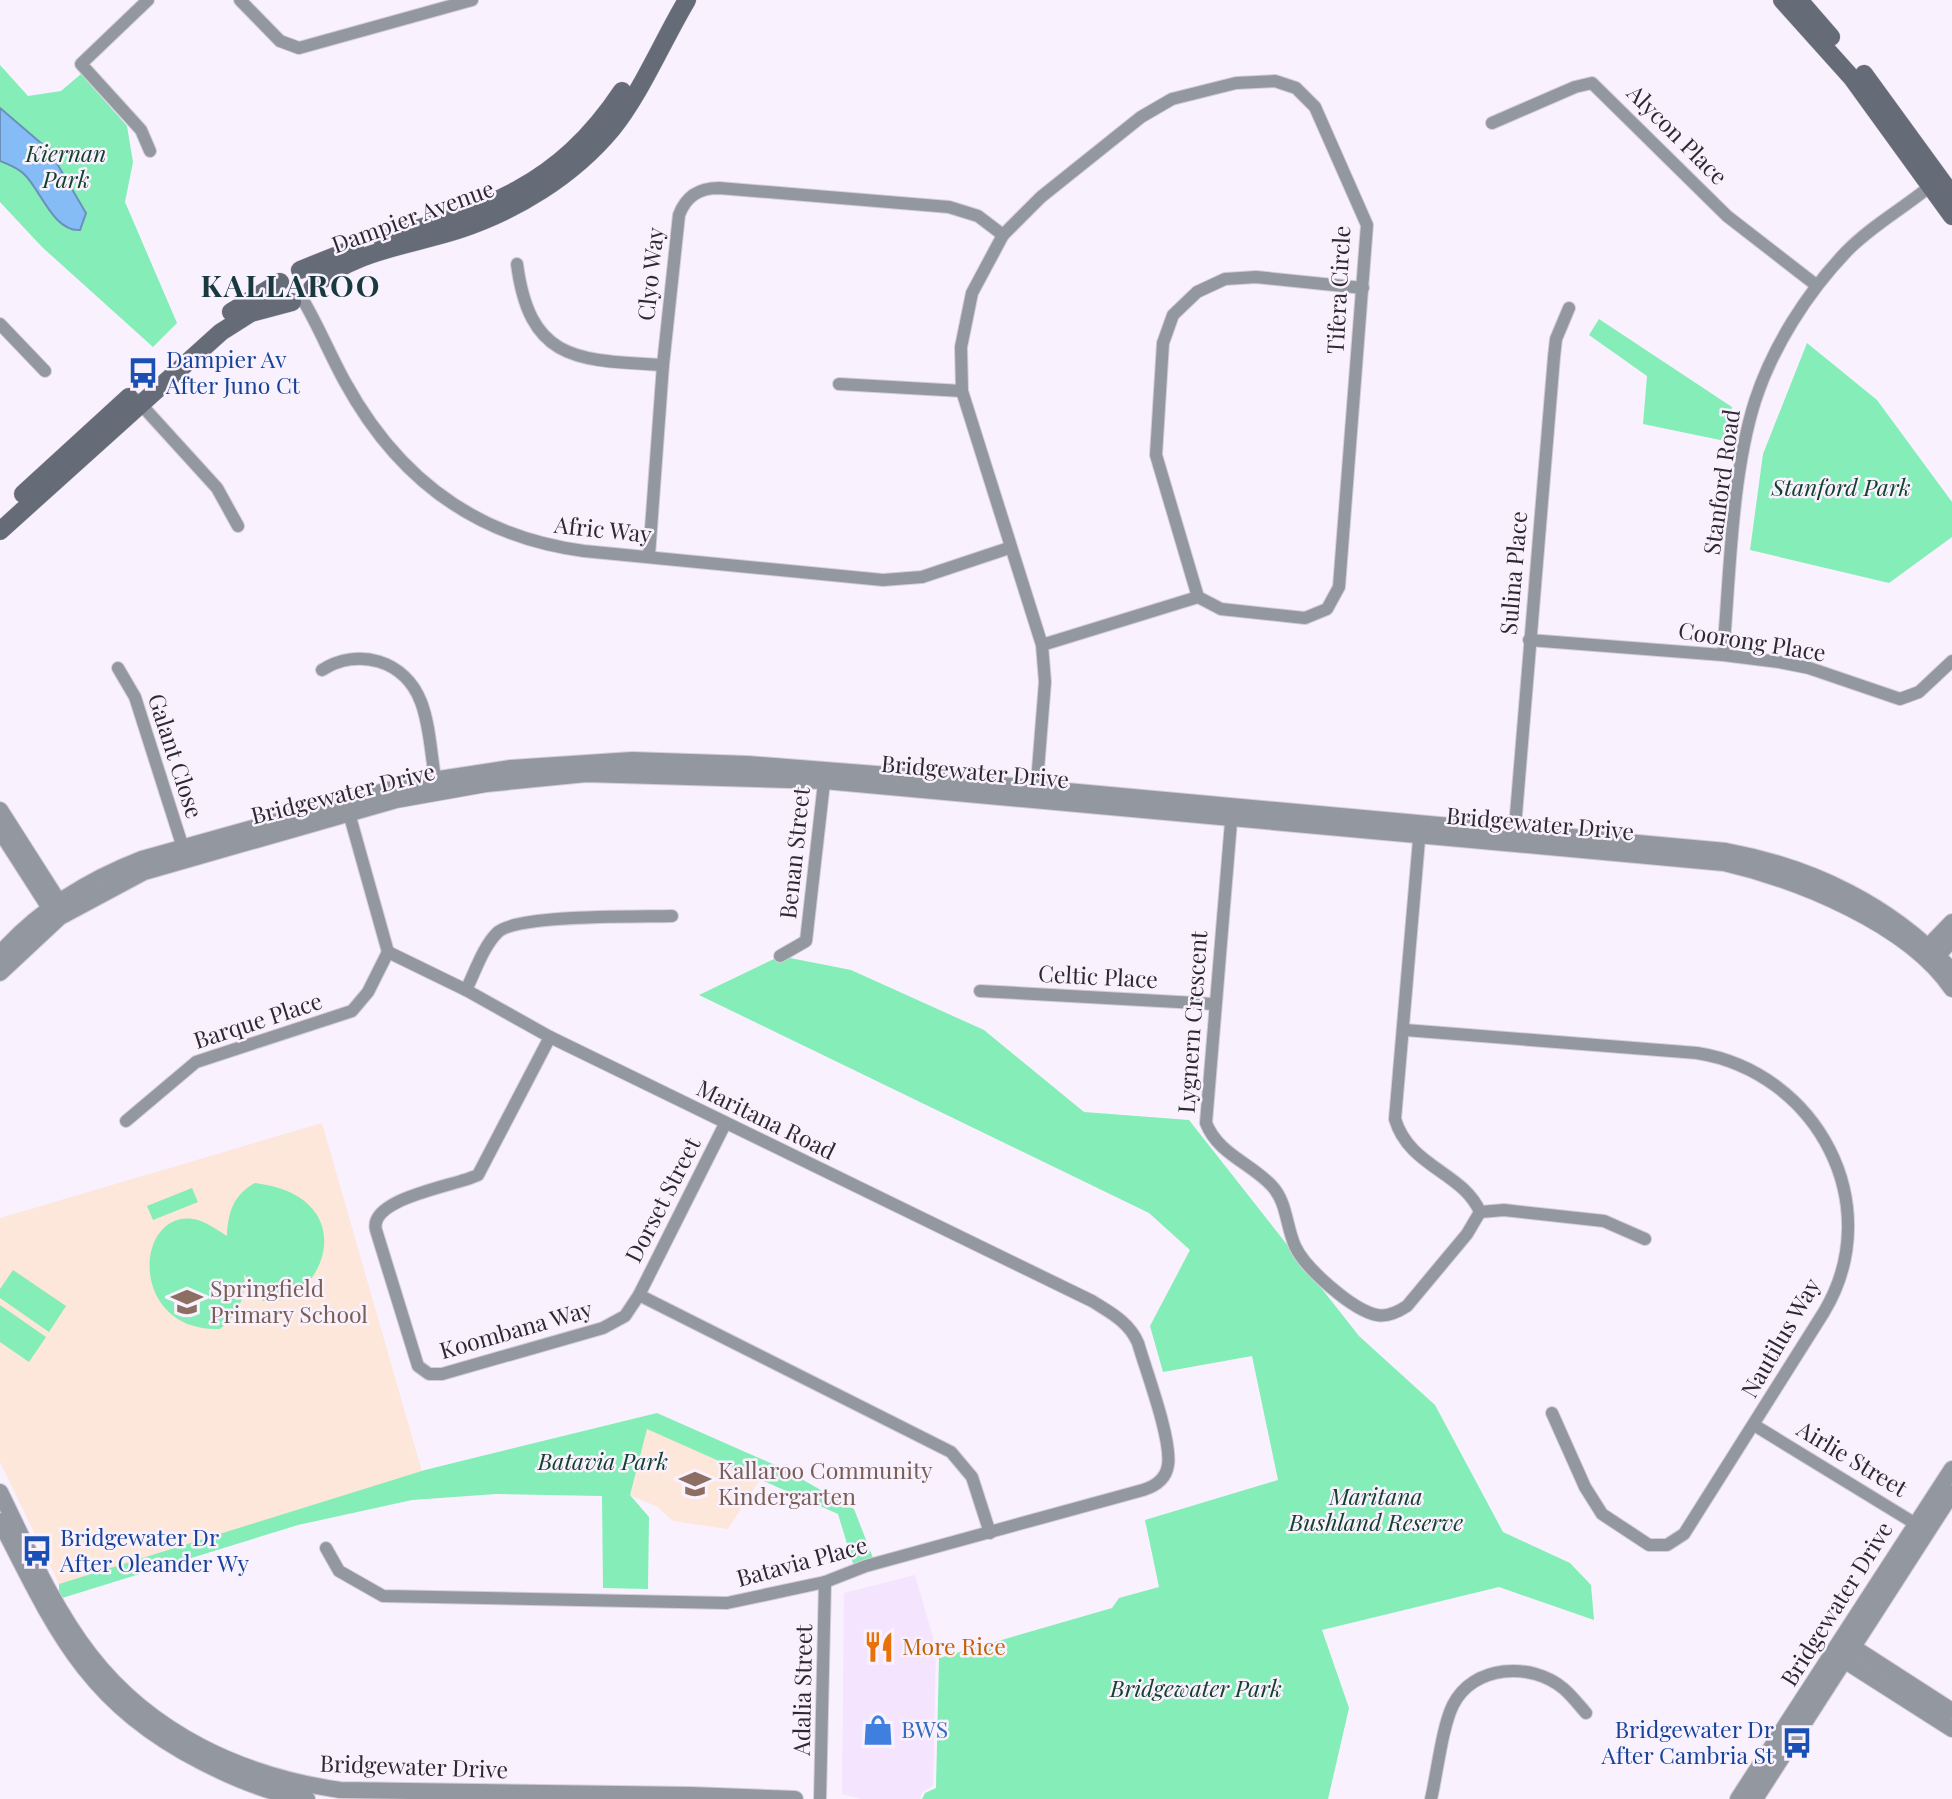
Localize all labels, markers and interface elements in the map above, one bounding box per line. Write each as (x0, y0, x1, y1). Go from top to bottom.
street label: Alycon Place (1621, 76, 1735, 191)
park label: Kiernan Park (25, 137, 106, 194)
street label: Dampier Avenue (327, 172, 498, 259)
street label: Clyo Way (629, 225, 670, 322)
street label: Tifera Circle (1319, 225, 1356, 355)
district label: KALLAROO (200, 265, 382, 305)
place label: Dampier Av After Juno Ct (165, 343, 301, 400)
bus stop icon: Dampier Av After Juno Ct (126, 356, 160, 390)
street label: Stanford Road (1695, 407, 1746, 557)
park label: Stanford Park (1770, 471, 1911, 502)
street label: Afric Way (552, 508, 654, 549)
street label: Sulina Place (1492, 510, 1533, 636)
street label: Coorong Place (1676, 614, 1828, 667)
street label: Galant Close (142, 689, 211, 822)
street label: Bridgewater Drive (880, 747, 1070, 794)
street label: Bridgewater Drive (247, 755, 438, 830)
street label: Benan Street (771, 785, 816, 920)
street label: Bridgewater Drive (1445, 799, 1635, 846)
street label: Lygnern Crescent (1170, 929, 1213, 1114)
street label: Celtic Place (1037, 957, 1159, 994)
street label: Barque Place (189, 984, 326, 1055)
street label: Maritana Road (692, 1072, 841, 1166)
street label: Dorset Street (617, 1131, 707, 1267)
street label: Nautilus Way (1733, 1271, 1827, 1403)
place label: Springfield Primary School (210, 1272, 368, 1329)
school or university icon: Springfield Primary School (170, 1285, 204, 1319)
street label: Koombana Way (436, 1292, 596, 1365)
street label: Airlie Street (1791, 1412, 1914, 1503)
park label: Batavia Park (537, 1445, 668, 1476)
place label: Kallaroo Community Kindergarten (718, 1454, 933, 1511)
school or university icon: Kallaroo Community Kindergarten (678, 1467, 712, 1501)
park label: Maritana Bushland Reserve (1288, 1480, 1463, 1537)
street label: Bridgewater Drive (1773, 1515, 1899, 1691)
place label: Bridgewater Dr After Oleander Wy (59, 1521, 249, 1578)
street label: Batavia Place (733, 1528, 870, 1593)
bus stop icon: Bridgewater Dr After Oleander Wy (20, 1534, 54, 1568)
street label: Adalia Street (785, 1623, 818, 1757)
restaurant icon: More Rice (862, 1630, 896, 1664)
place label: More Rice (902, 1630, 1006, 1661)
park label: Bridgewater Park (1109, 1672, 1282, 1703)
shop icon: BWS (861, 1713, 895, 1747)
place label: BWS (901, 1713, 948, 1744)
place label: Bridgewater Dr After Cambria St (1601, 1713, 1775, 1770)
bus stop icon: Bridgewater Dr After Cambria St (1780, 1726, 1814, 1760)
street label: Bridgewater Drive (319, 1747, 509, 1784)

